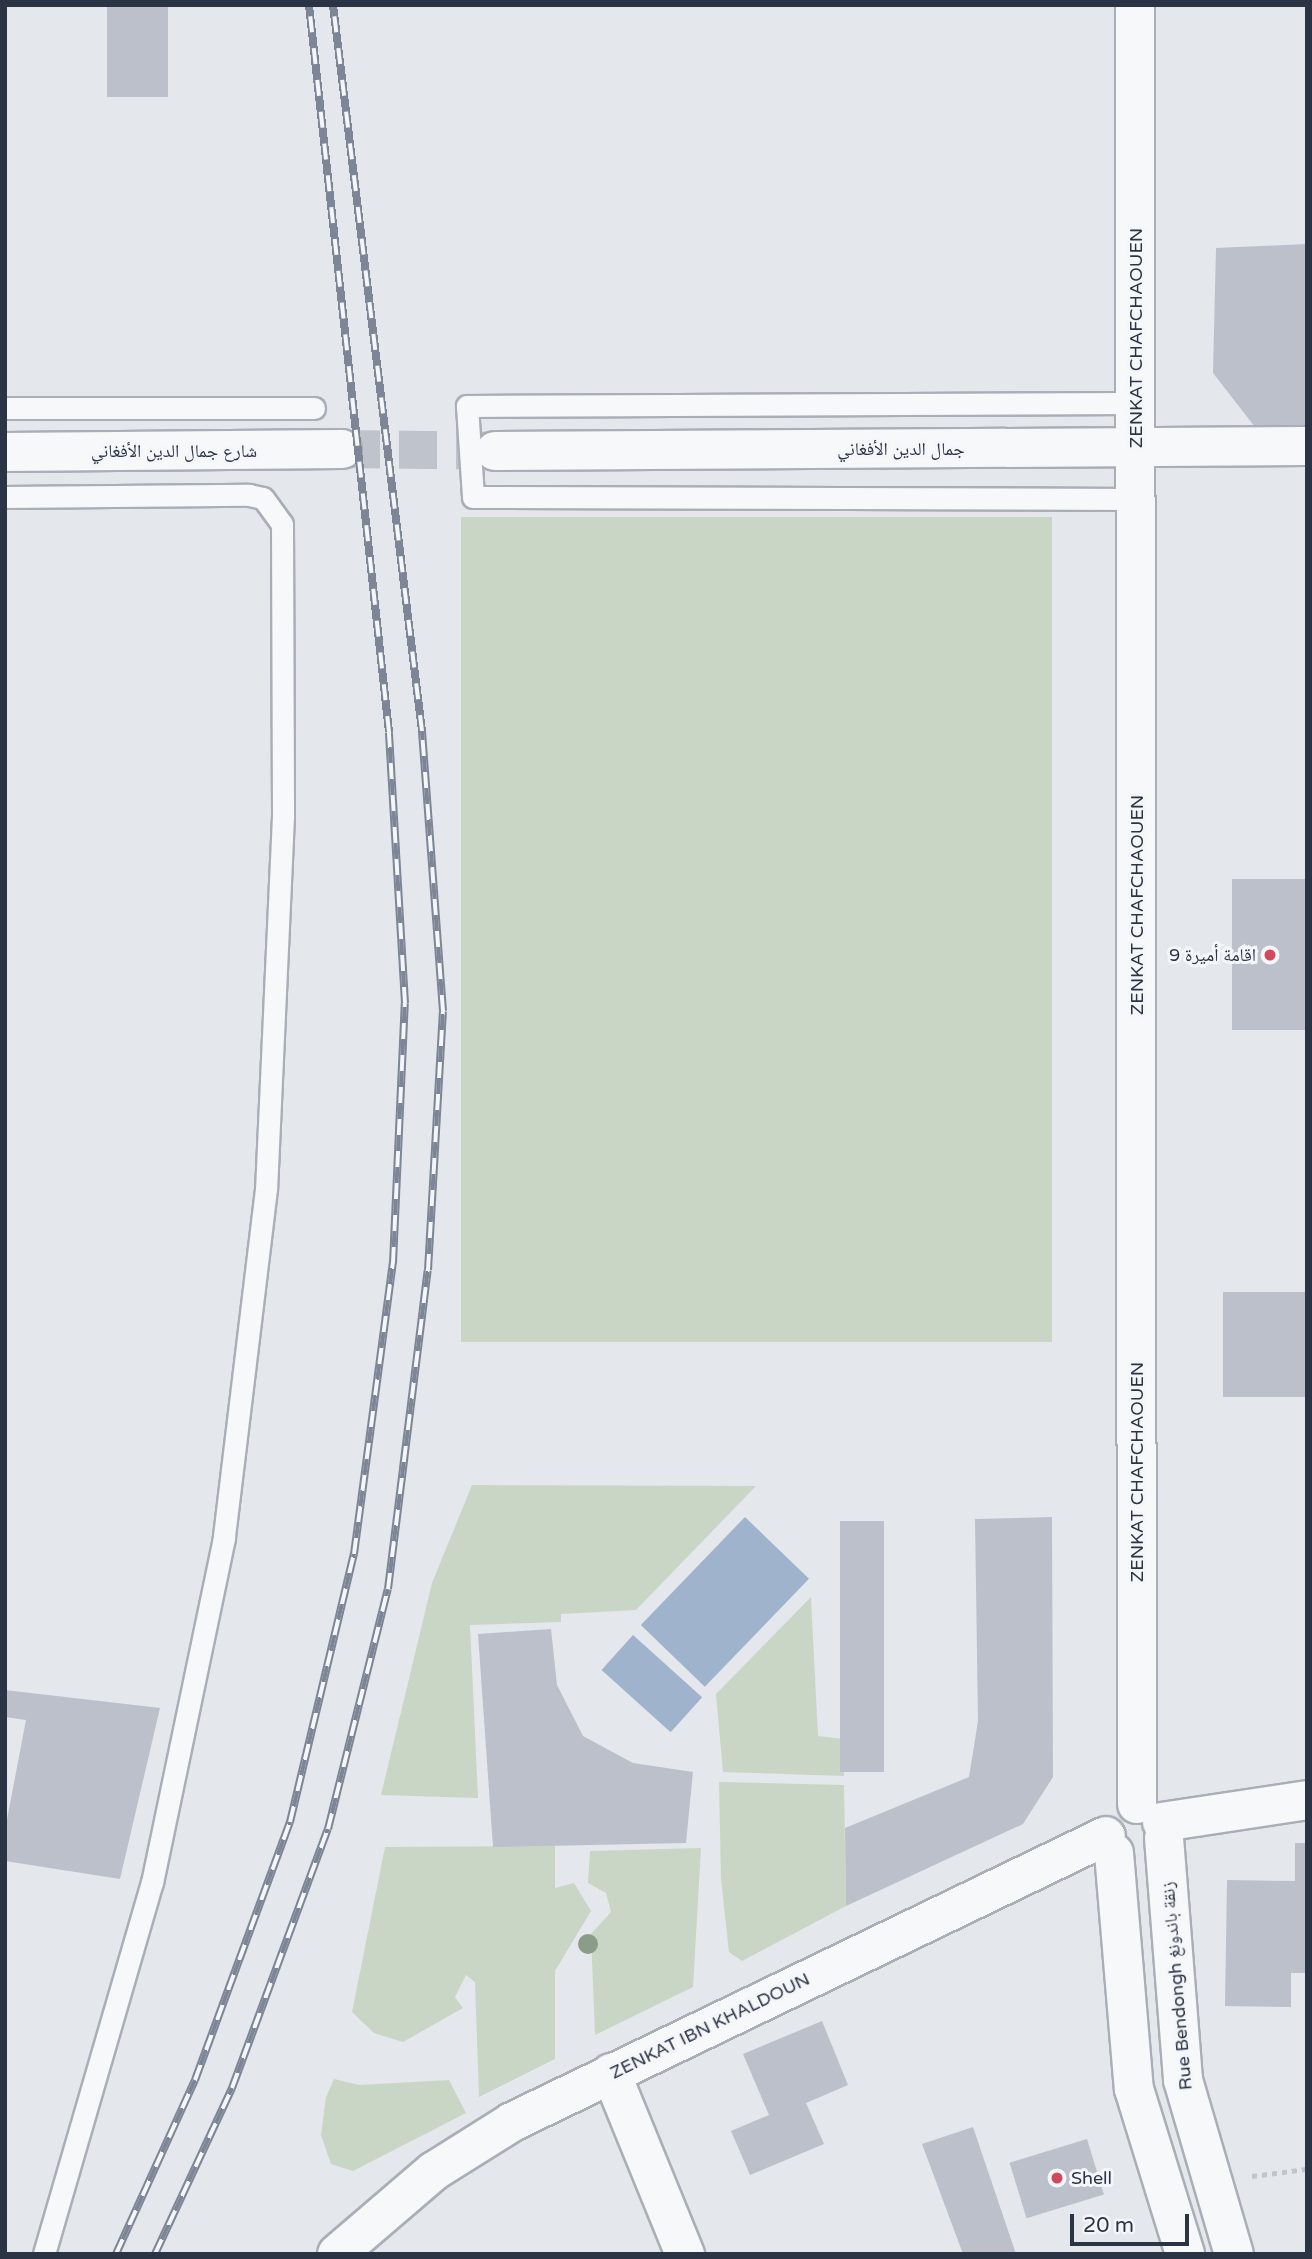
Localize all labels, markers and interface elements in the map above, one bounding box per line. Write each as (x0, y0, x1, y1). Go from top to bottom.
street label: ZENKAT CHAFCHAOUEN (1125, 228, 1147, 448)
street label: جمال الدين الأفغاني (837, 438, 965, 460)
street label: شارع جمال الدين الأفغاني (91, 440, 257, 462)
street label: ZENKAT CHAFCHAOUEN (1126, 795, 1148, 1015)
place label: اقامة أميرة 9 (1169, 944, 1256, 966)
marker: اقامة أميرة 9 (1262, 947, 1278, 963)
street label: ZENKAT CHAFCHAOUEN (1126, 1362, 1148, 1582)
street label: Rue Bendongh زنقة باندونغ (1157, 1881, 1197, 2091)
street label: ZENKAT IBN KHALDOUN (607, 1968, 813, 2084)
place label: Shell (1071, 2167, 1112, 2189)
marker: Shell (1049, 2170, 1065, 2186)
scale bar (1074, 2200, 1193, 2244)
text: 20 m (1083, 2213, 1134, 2238)

